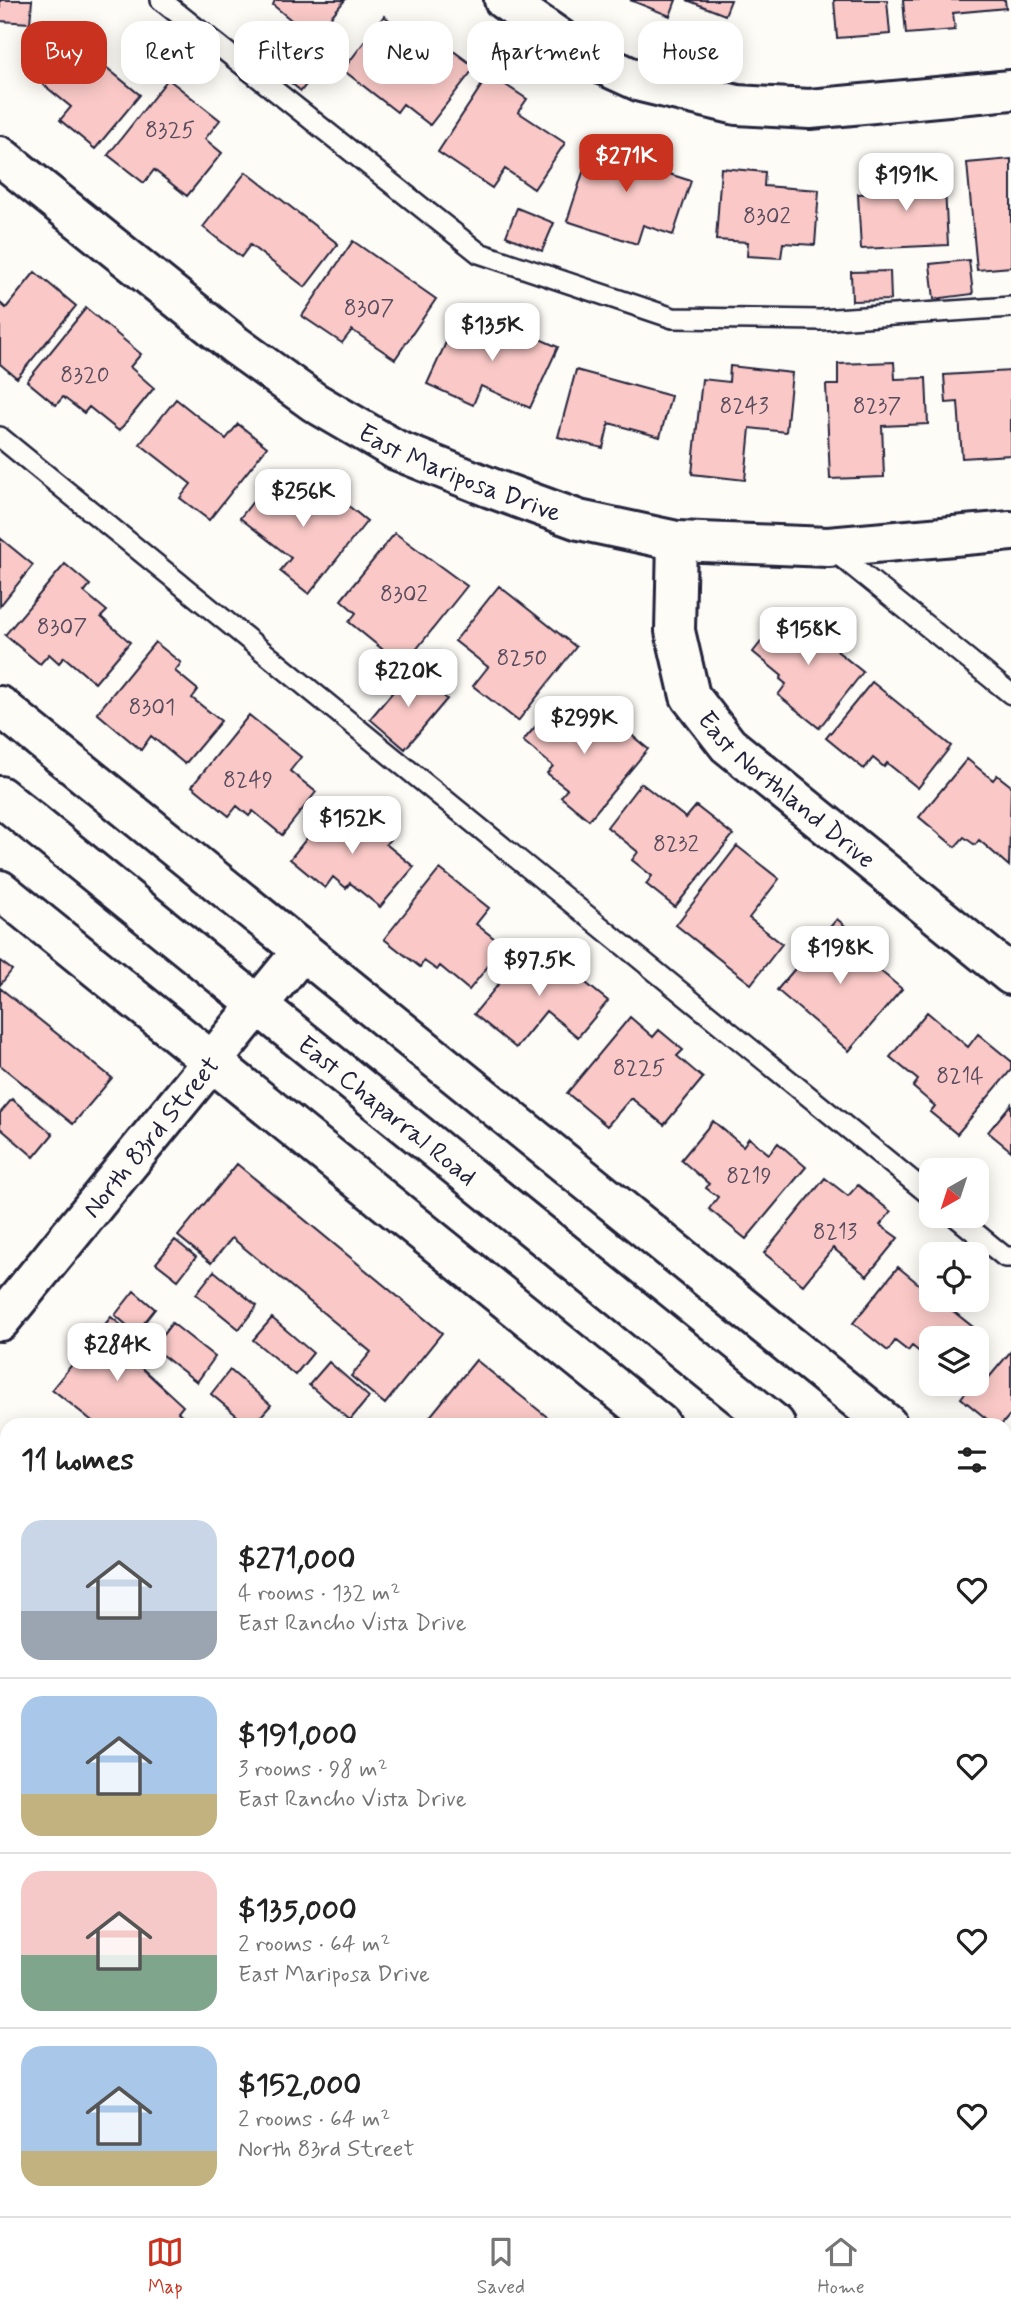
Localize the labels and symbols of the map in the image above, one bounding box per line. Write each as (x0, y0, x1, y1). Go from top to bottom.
house number: 8325 (145, 116, 195, 146)
pin: $271K (577, 134, 675, 194)
pin: $191K (857, 154, 955, 213)
house number: 8302 (743, 202, 791, 232)
house number: 8307 (344, 294, 394, 324)
pin: $135K (443, 304, 541, 363)
house number: 8320 (60, 361, 110, 391)
house number: 8243 (719, 392, 769, 422)
house number: 8237 (853, 392, 901, 422)
street label: East Mariposa Drive (351, 417, 566, 531)
pin: $256K (254, 470, 352, 529)
house number: 8302 (380, 580, 428, 610)
pin: $158K (759, 608, 857, 667)
house number: 8307 (37, 613, 87, 643)
house number: 8250 (497, 644, 547, 674)
pin: $220K (359, 650, 457, 709)
house number: 8301 (129, 693, 175, 723)
pin: $299K (535, 696, 633, 756)
street label: East Northland Drive (689, 705, 882, 877)
house number: 8249 (223, 766, 273, 796)
pin: $152K (303, 796, 401, 856)
house number: 8232 (653, 830, 699, 860)
pin: $198K (791, 926, 889, 986)
pin: $97.5K (482, 939, 596, 998)
street label: East Chaparral Road (290, 1029, 483, 1195)
street label: North 83rd Street (76, 1050, 228, 1226)
house number: 8225 (613, 1054, 665, 1084)
house number: 8214 (936, 1062, 984, 1092)
north arrow (919, 1158, 989, 1228)
house number: 8219 (726, 1162, 772, 1192)
house number: 8213 (813, 1218, 857, 1248)
pin: $284K (68, 1324, 166, 1383)

